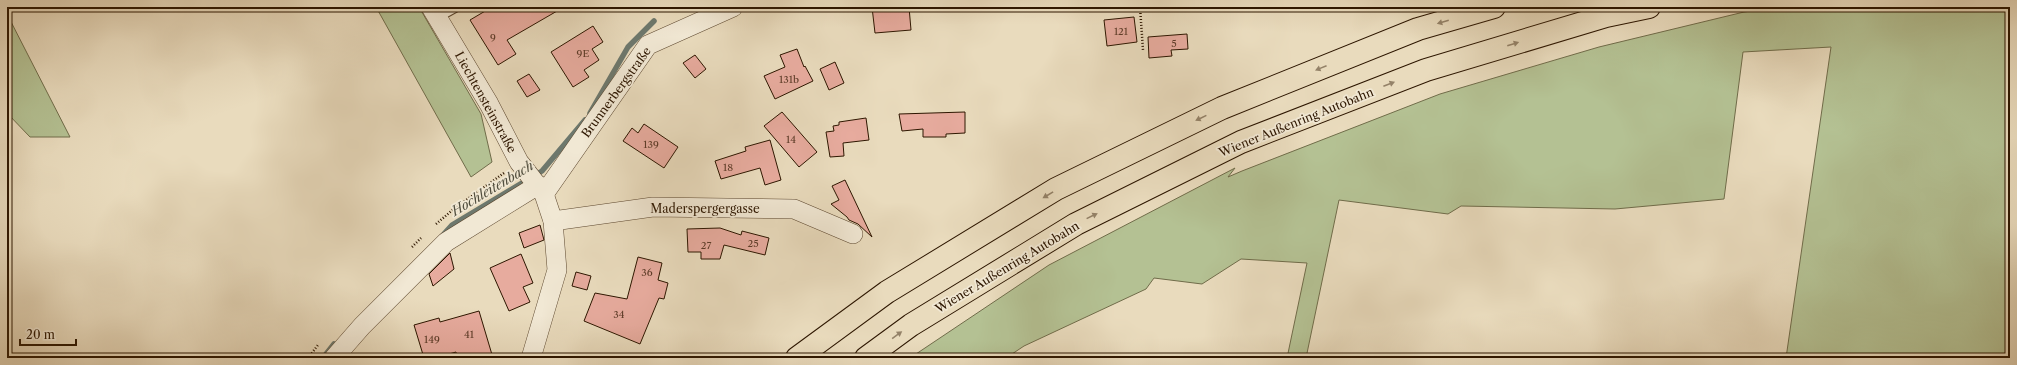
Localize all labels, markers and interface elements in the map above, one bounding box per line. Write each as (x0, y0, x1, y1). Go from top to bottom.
one-way arrow (1437, 19, 1449, 25)
house number: 121 (1114, 25, 1129, 38)
house number: 9 (490, 31, 496, 44)
house number: 5 (1171, 37, 1177, 50)
one-way arrow (1507, 41, 1519, 47)
street label: Brunnerbergstraße (578, 43, 654, 140)
house number: 9E (577, 47, 589, 60)
street label: Liechtensteinstraße (452, 49, 520, 156)
one-way arrow (1316, 65, 1327, 71)
house number: 131b (779, 73, 799, 86)
one-way arrow (1384, 81, 1396, 87)
street label: Wiener Außenring Autobahn (1216, 84, 1376, 160)
one-way arrow (1196, 115, 1207, 121)
house number: 14 (786, 133, 796, 146)
house number: 139 (643, 138, 659, 151)
water label: Hochleitenbach (447, 157, 536, 219)
house number: 18 (723, 161, 733, 174)
one-way arrow (1042, 191, 1054, 198)
street label: Maderspergergasse (650, 201, 760, 216)
one-way arrow (1086, 213, 1097, 219)
street label: Wiener Außenring Autobahn (931, 218, 1082, 317)
house number: 25 (747, 237, 759, 250)
house number: 27 (701, 239, 711, 252)
house number: 36 (641, 266, 653, 279)
house number: 34 (613, 308, 625, 321)
scale bar (20, 321, 76, 347)
text: 20 m (26, 327, 55, 342)
house number: 41 (464, 328, 475, 341)
one-way arrow (892, 331, 903, 339)
house number: 149 (424, 333, 440, 346)

